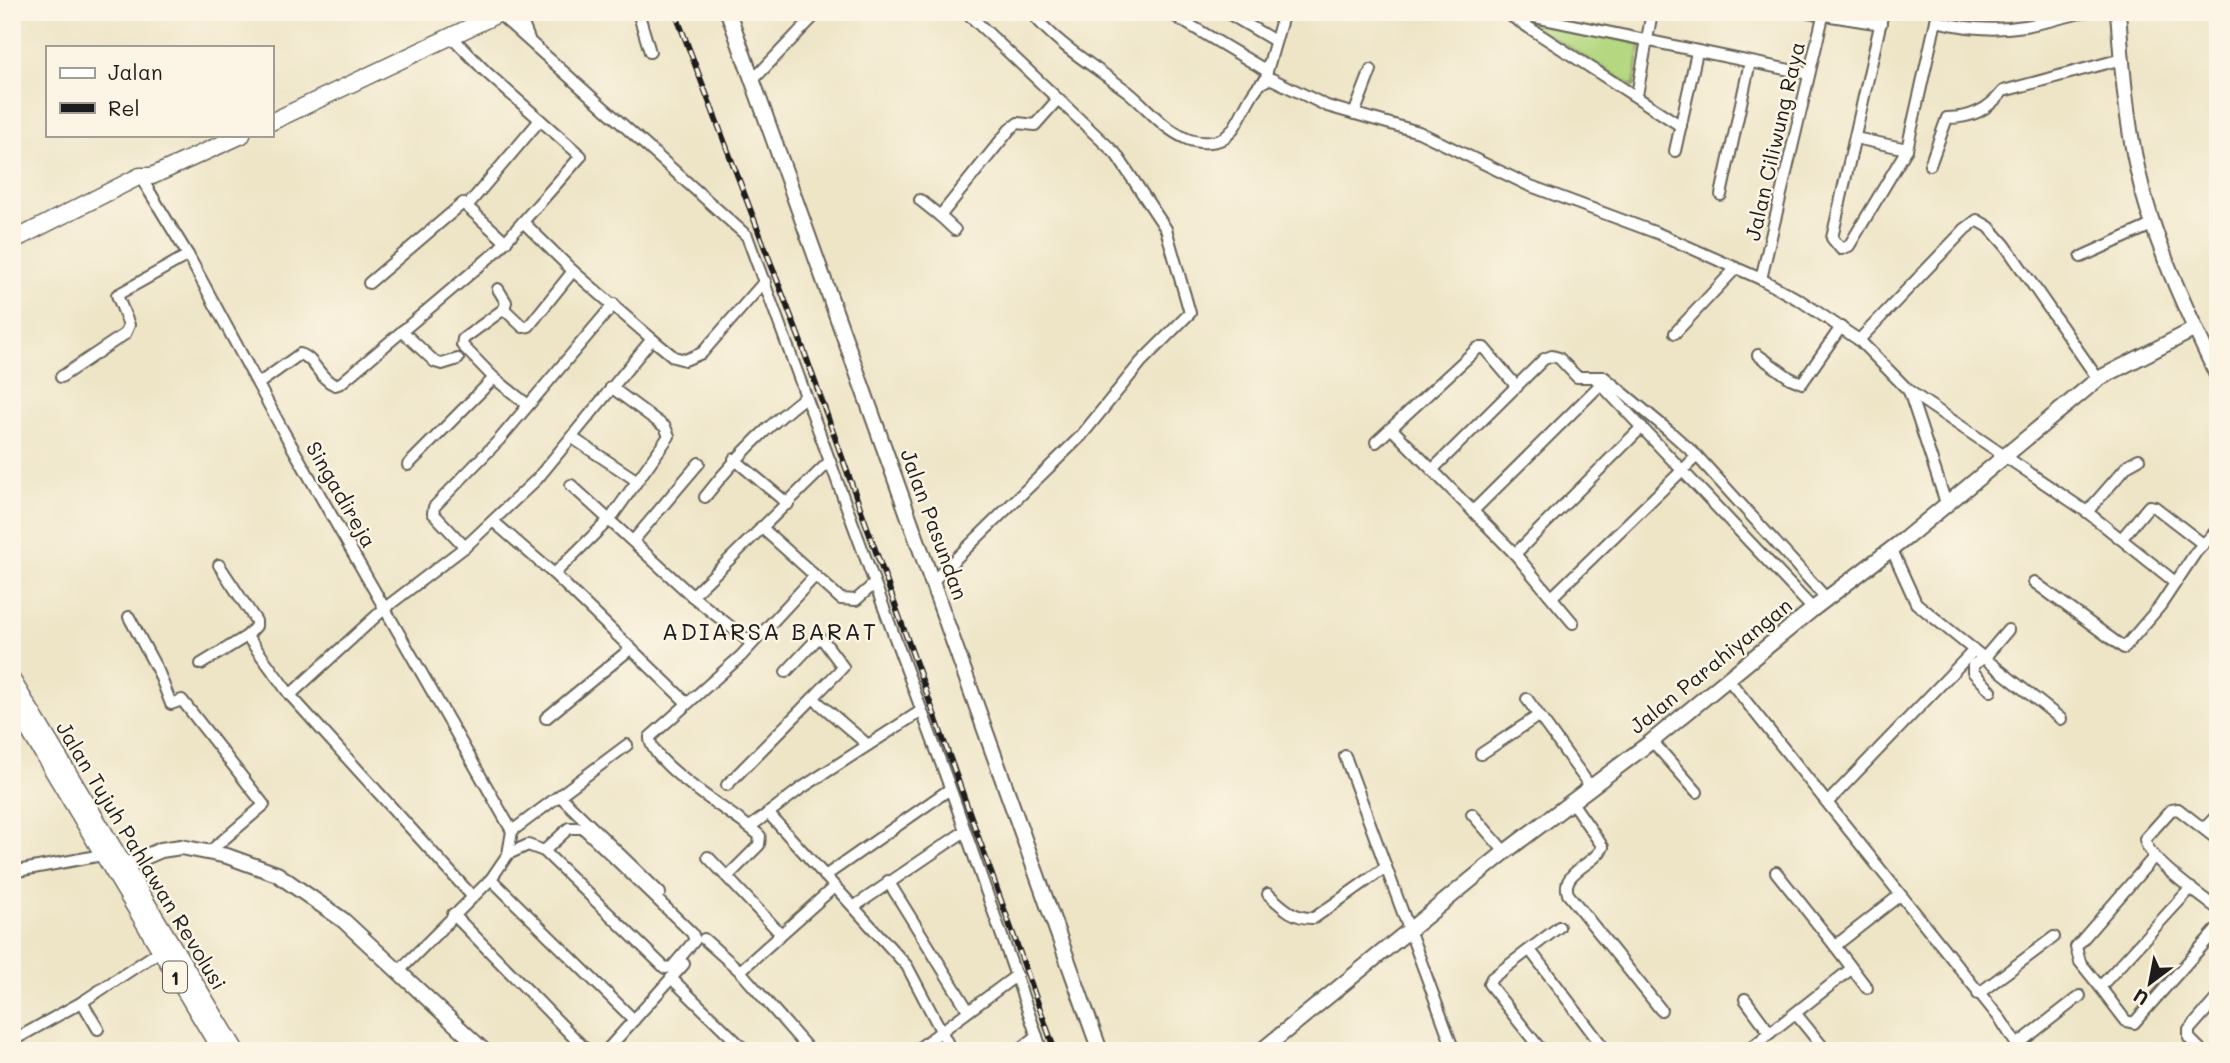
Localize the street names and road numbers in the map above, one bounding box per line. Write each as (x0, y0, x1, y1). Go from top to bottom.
street label: Jalan Ciliwung Raya (1738, 39, 1810, 243)
street label: Singadireja (301, 436, 383, 552)
street label: Jalan Pasundan (895, 445, 975, 603)
street label: Jalan Parahiyangan (1623, 591, 1797, 739)
street label: Jalan Tujuh Pahlawan Revolusi (51, 716, 233, 994)
road number: 1 (163, 962, 187, 993)

